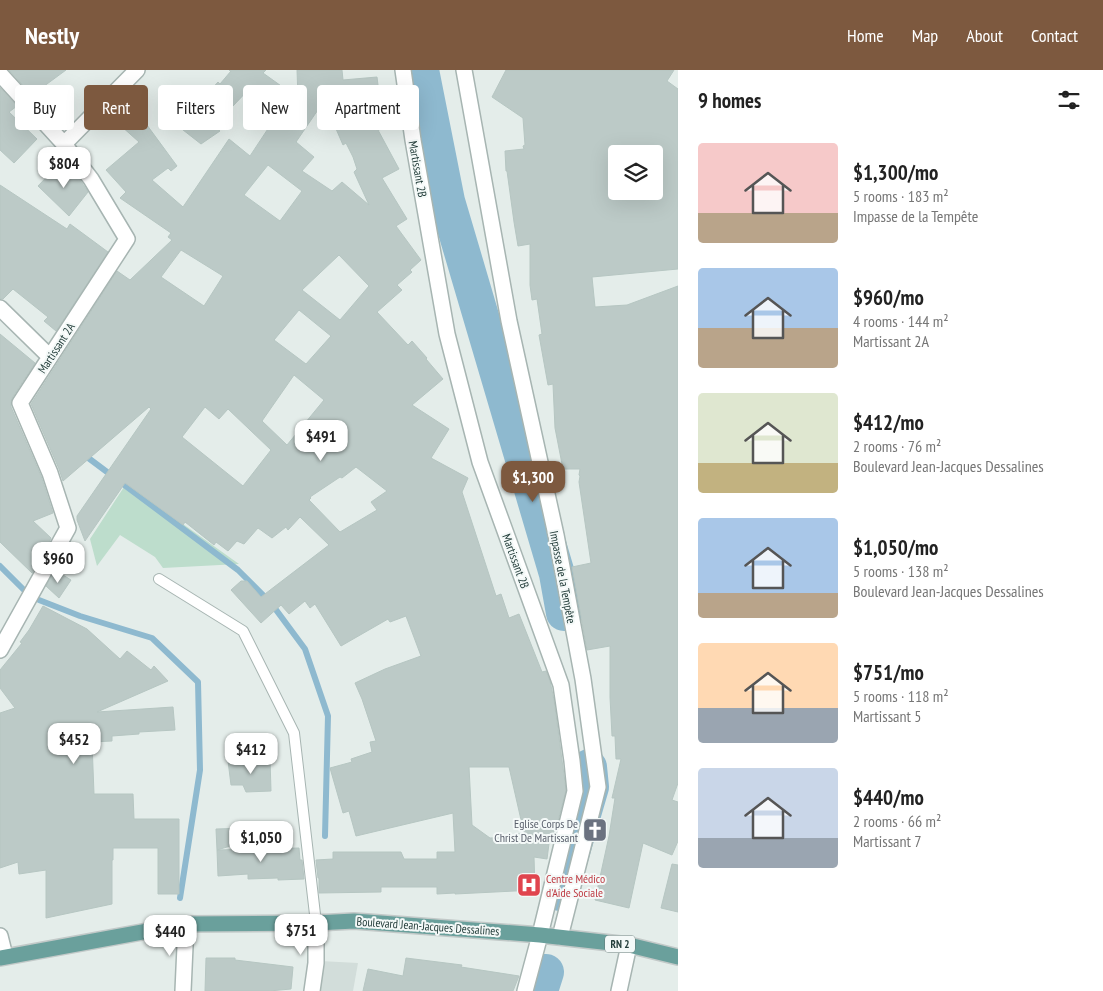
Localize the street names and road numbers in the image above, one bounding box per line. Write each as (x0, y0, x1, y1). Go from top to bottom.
street label: Martissant 2B (406, 140, 430, 199)
street label: Martissant 2A (34, 320, 78, 376)
street label: Impasse de la Tempête (547, 529, 579, 625)
street label: Martissant 2B (499, 532, 533, 591)
street label: Boulevard Jean-Jacques Dessalines (356, 914, 500, 938)
road number: RN 2 (605, 936, 635, 952)

